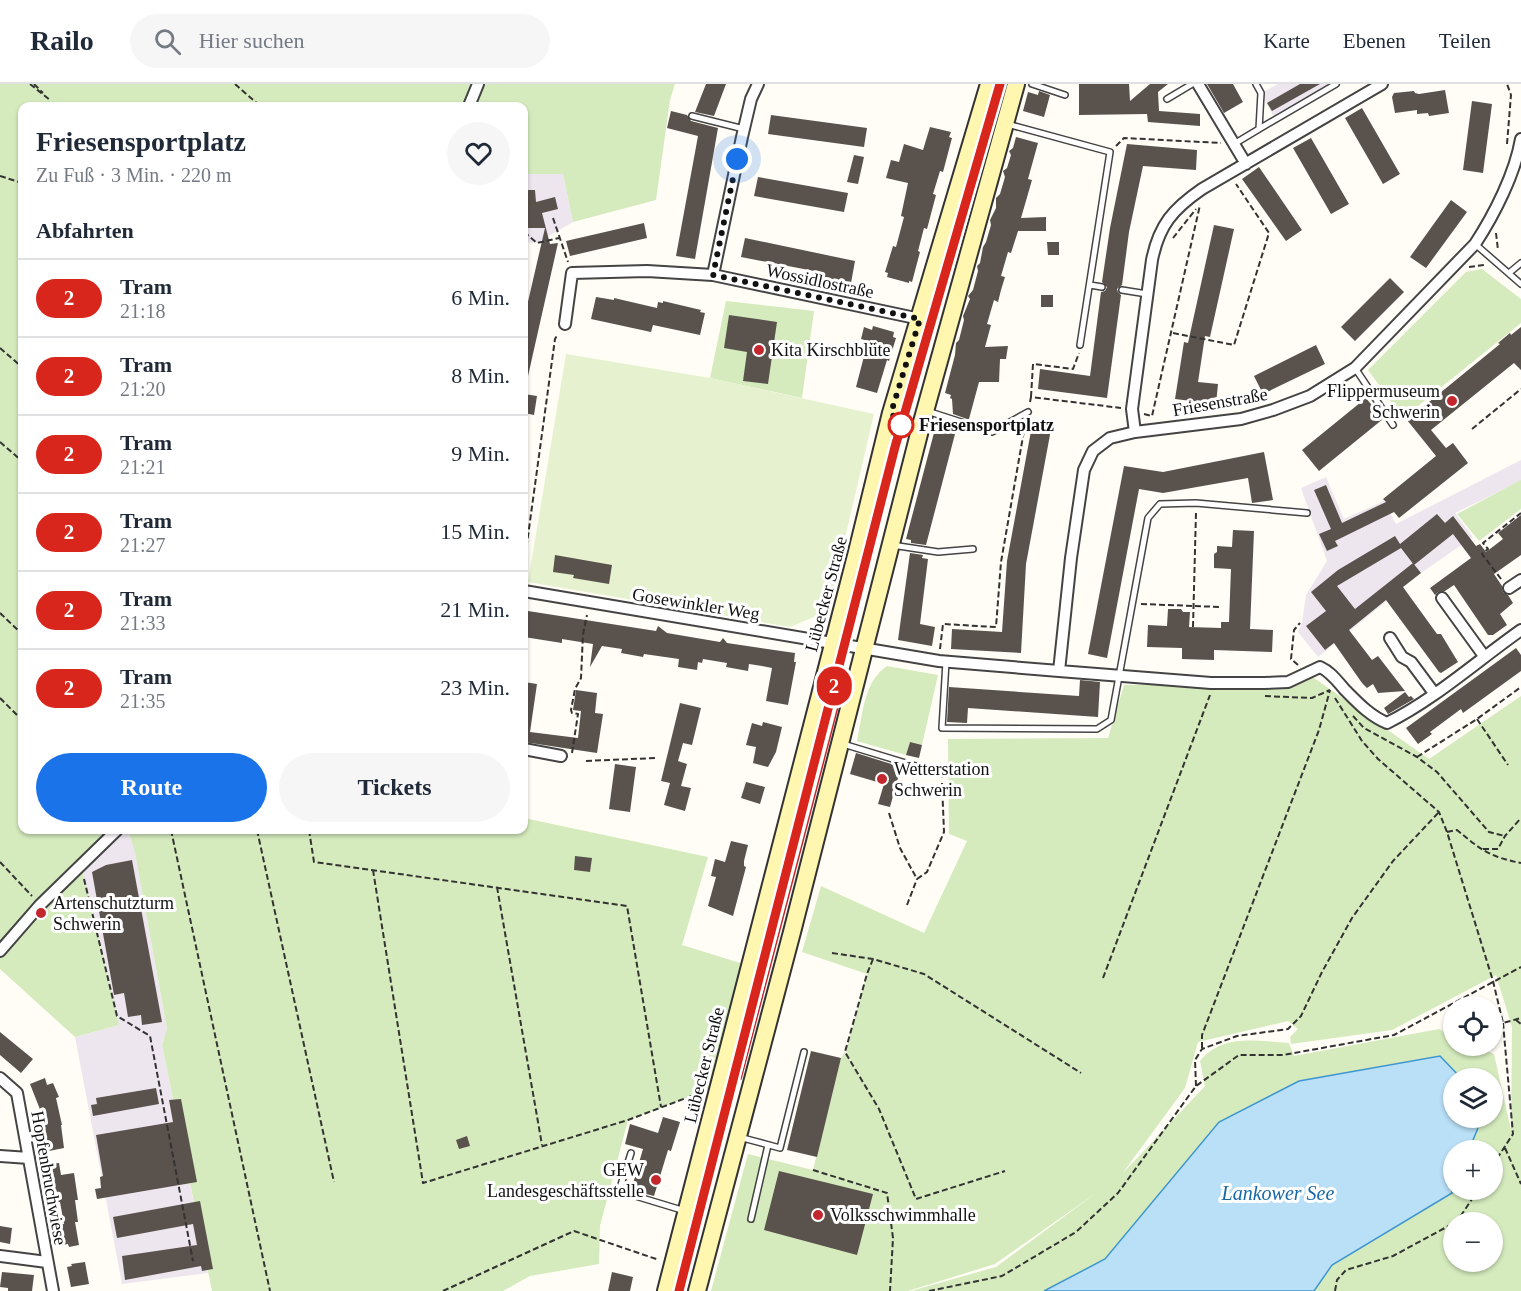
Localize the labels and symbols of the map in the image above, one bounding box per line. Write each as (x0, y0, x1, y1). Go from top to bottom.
your location (722, 144, 752, 174)
street label: Wossidlostraße (764, 260, 876, 302)
place label: Kita Kirschblüte (771, 340, 890, 360)
marker: Kita Kirschblüte (752, 343, 766, 357)
place label: Flippermuseum Schwerin (1327, 381, 1440, 422)
street label: Friesenstraße (1171, 384, 1269, 420)
marker: Flippermuseum Schwerin (1445, 394, 1459, 408)
marker: Friesensportplatz (888, 412, 914, 438)
place label: Friesensportplatz (919, 415, 1054, 435)
street label: Lübecker Straße (801, 534, 851, 654)
street label: Gosewinkler Weg (631, 584, 761, 624)
line badge: 2 (814, 666, 854, 706)
place label: Wetterstation Schwerin (894, 759, 990, 800)
marker: Wetterstation Schwerin (875, 772, 889, 786)
place label: Artenschutzturm Schwerin (53, 893, 174, 934)
marker: Artenschutzturm Schwerin (34, 906, 48, 920)
street label: Lübecker Straße (680, 1005, 728, 1125)
street label: Hopfenbruchwiese (27, 1109, 71, 1247)
place label: GEW Landesgeschäftsstelle (487, 1160, 644, 1201)
marker: GEW Landesgeschäftsstelle (649, 1173, 663, 1187)
water label: Lankower See (1221, 1182, 1334, 1204)
place label: Volksschwimmhalle (830, 1205, 976, 1225)
marker: Volksschwimmhalle (811, 1208, 825, 1222)

